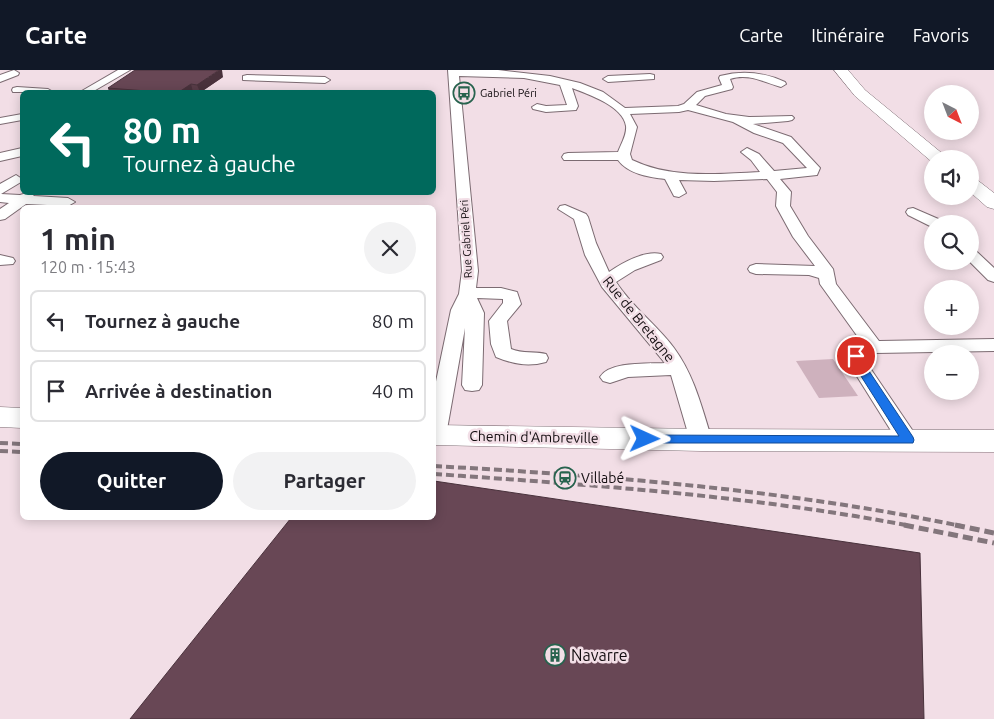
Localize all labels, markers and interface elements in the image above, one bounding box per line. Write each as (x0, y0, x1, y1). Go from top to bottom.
text: Carte (25, 22, 87, 49)
text: Carte (739, 25, 783, 45)
text: Itinéraire (811, 25, 885, 45)
text: Favoris (913, 25, 969, 45)
bus stop icon: Gabriel Péri (452, 81, 476, 105)
north arrow (924, 85, 979, 140)
map controls (924, 85, 979, 400)
place label: Gabriel Péri (480, 87, 537, 99)
icon: left (40, 110, 105, 175)
text: 80 m (123, 110, 201, 150)
button: sound (924, 150, 979, 205)
text: Tournez à gauche (123, 151, 296, 176)
street label: Rue Gabriel Péri (458, 199, 474, 279)
button: search (924, 215, 979, 270)
text: 1 min (40, 222, 116, 256)
button: close (364, 222, 416, 274)
text: 120 m · 15:43 (40, 258, 136, 276)
street label: Rue de Bretagne (600, 273, 678, 365)
button: + (924, 280, 979, 335)
icon: left (42, 307, 70, 335)
text: Tournez à gauche (85, 310, 240, 332)
text: 80 m (372, 310, 414, 332)
pin (835, 335, 877, 377)
icon: arrive (842, 342, 870, 370)
button: − (924, 345, 979, 400)
icon: arrive (42, 377, 70, 405)
text: Arrivée à destination (85, 380, 272, 402)
text: 40 m (372, 380, 414, 402)
position arrow (618, 412, 670, 464)
street label: Chemin d'Ambreville (469, 428, 599, 446)
button: Quitter (40, 452, 223, 510)
button: Partager (233, 452, 416, 510)
station icon: Villabé (553, 466, 577, 490)
place label: Villabé (581, 470, 624, 486)
building icon: Navarre (543, 643, 567, 667)
place label: Navarre (571, 646, 628, 664)

